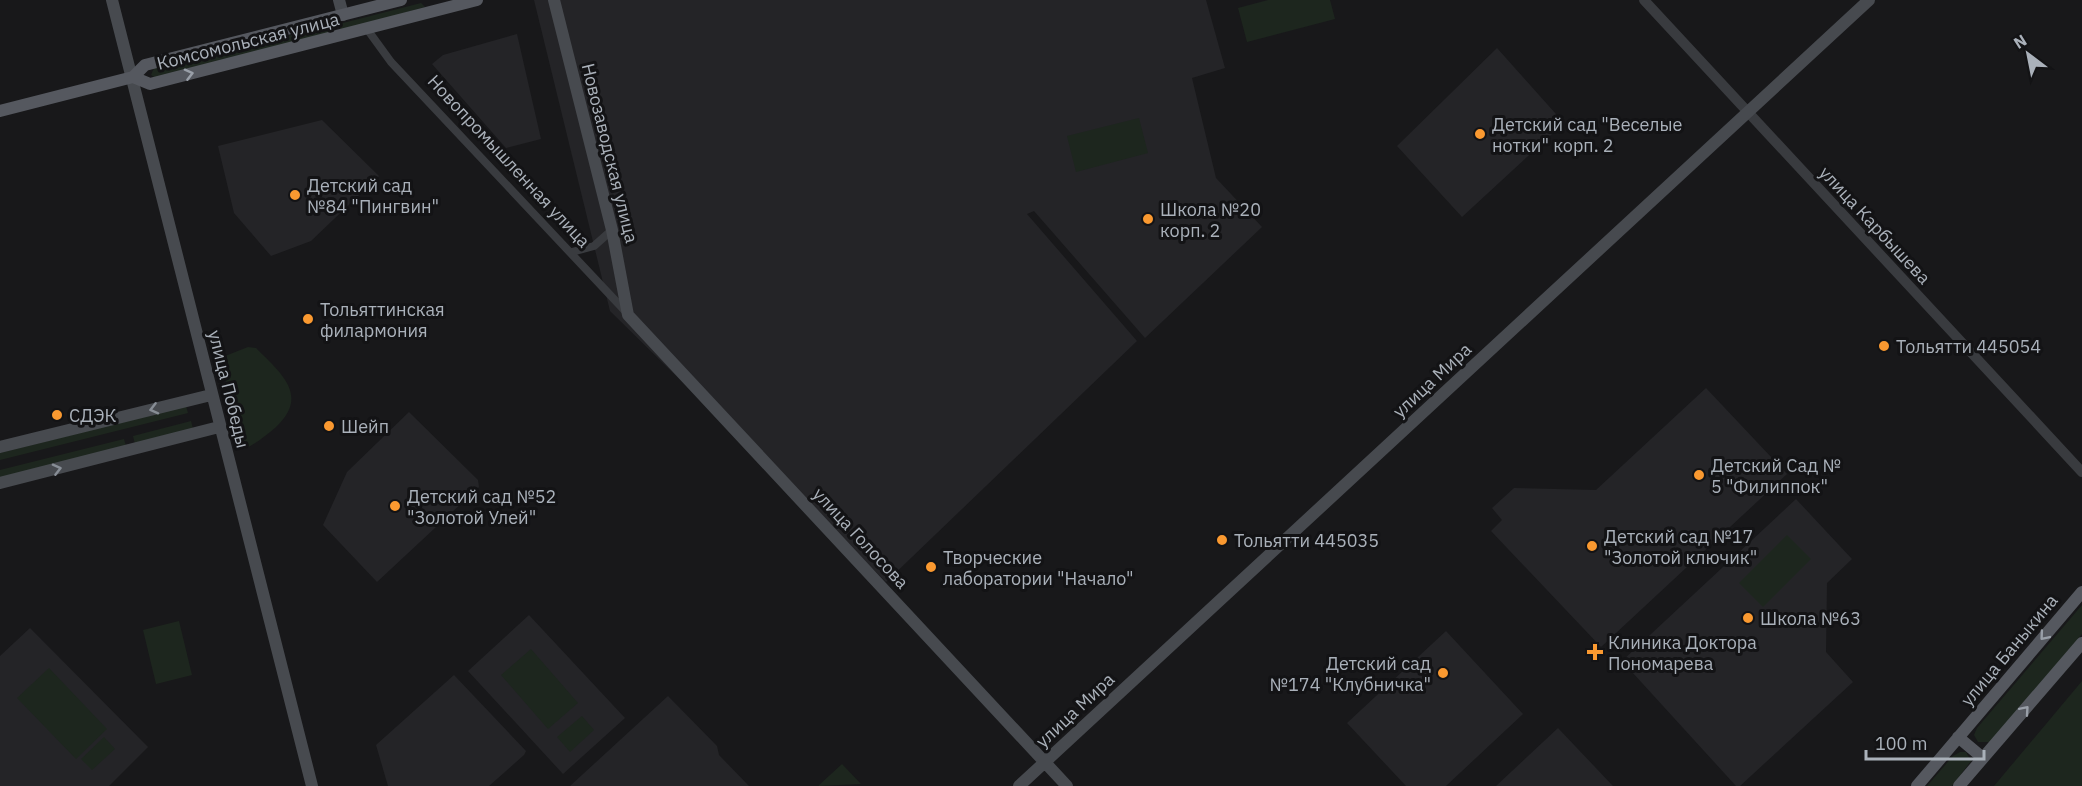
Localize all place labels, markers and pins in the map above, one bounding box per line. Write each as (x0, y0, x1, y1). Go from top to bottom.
place label: Детский сад "Веселые нотки" корп. 2 (1492, 113, 1683, 157)
marker: Детский сад "Веселые нотки" корп. 2 (1473, 127, 1487, 141)
place label: Детский сад №84 "Пингвин" (307, 174, 439, 218)
marker: Детский сад №84 "Пингвин" (288, 188, 302, 202)
place label: Школа №20 корп. 2 (1160, 198, 1261, 242)
marker: Школа №20 корп. 2 (1141, 212, 1155, 226)
place label: Тольяттинская филармония (320, 298, 445, 342)
marker: Тольяттинская филармония (301, 312, 315, 326)
place label: Тольятти 445054 (1896, 335, 2041, 358)
marker: Тольятти 445054 (1877, 339, 1891, 353)
place label: СДЭК (69, 404, 117, 427)
marker: СДЭК (50, 408, 64, 422)
place label: Шейп (341, 415, 389, 438)
marker: Шейп (322, 419, 336, 433)
place label: Детский Сад № 5 "Филиппок" (1711, 454, 1841, 498)
marker: Детский Сад № 5 "Филиппок" (1692, 468, 1706, 482)
place label: Детский сад №52 "Золотой Улей" (407, 485, 556, 529)
marker: Детский сад №52 "Золотой Улей" (388, 499, 402, 513)
place label: Детский сад №17 "Золотой ключик" (1604, 525, 1757, 569)
place label: Тольятти 445035 (1234, 529, 1379, 552)
marker: Тольятти 445035 (1215, 533, 1229, 547)
marker: Детский сад №17 "Золотой ключик" (1585, 539, 1599, 553)
place label: Творческие лаборатории "Начало" (943, 546, 1134, 590)
marker: Творческие лаборатории "Начало" (924, 560, 938, 574)
place label: Школа №63 (1760, 607, 1861, 630)
marker: Школа №63 (1741, 611, 1755, 625)
place label: Клиника Доктора Пономарева (1608, 631, 1757, 675)
marker: Клиника Доктора Пономарева (1586, 643, 1604, 661)
place label: Детский сад №174 "Клубничка" (1270, 652, 1431, 696)
marker: Детский сад №174 "Клубничка" (1436, 666, 1450, 680)

